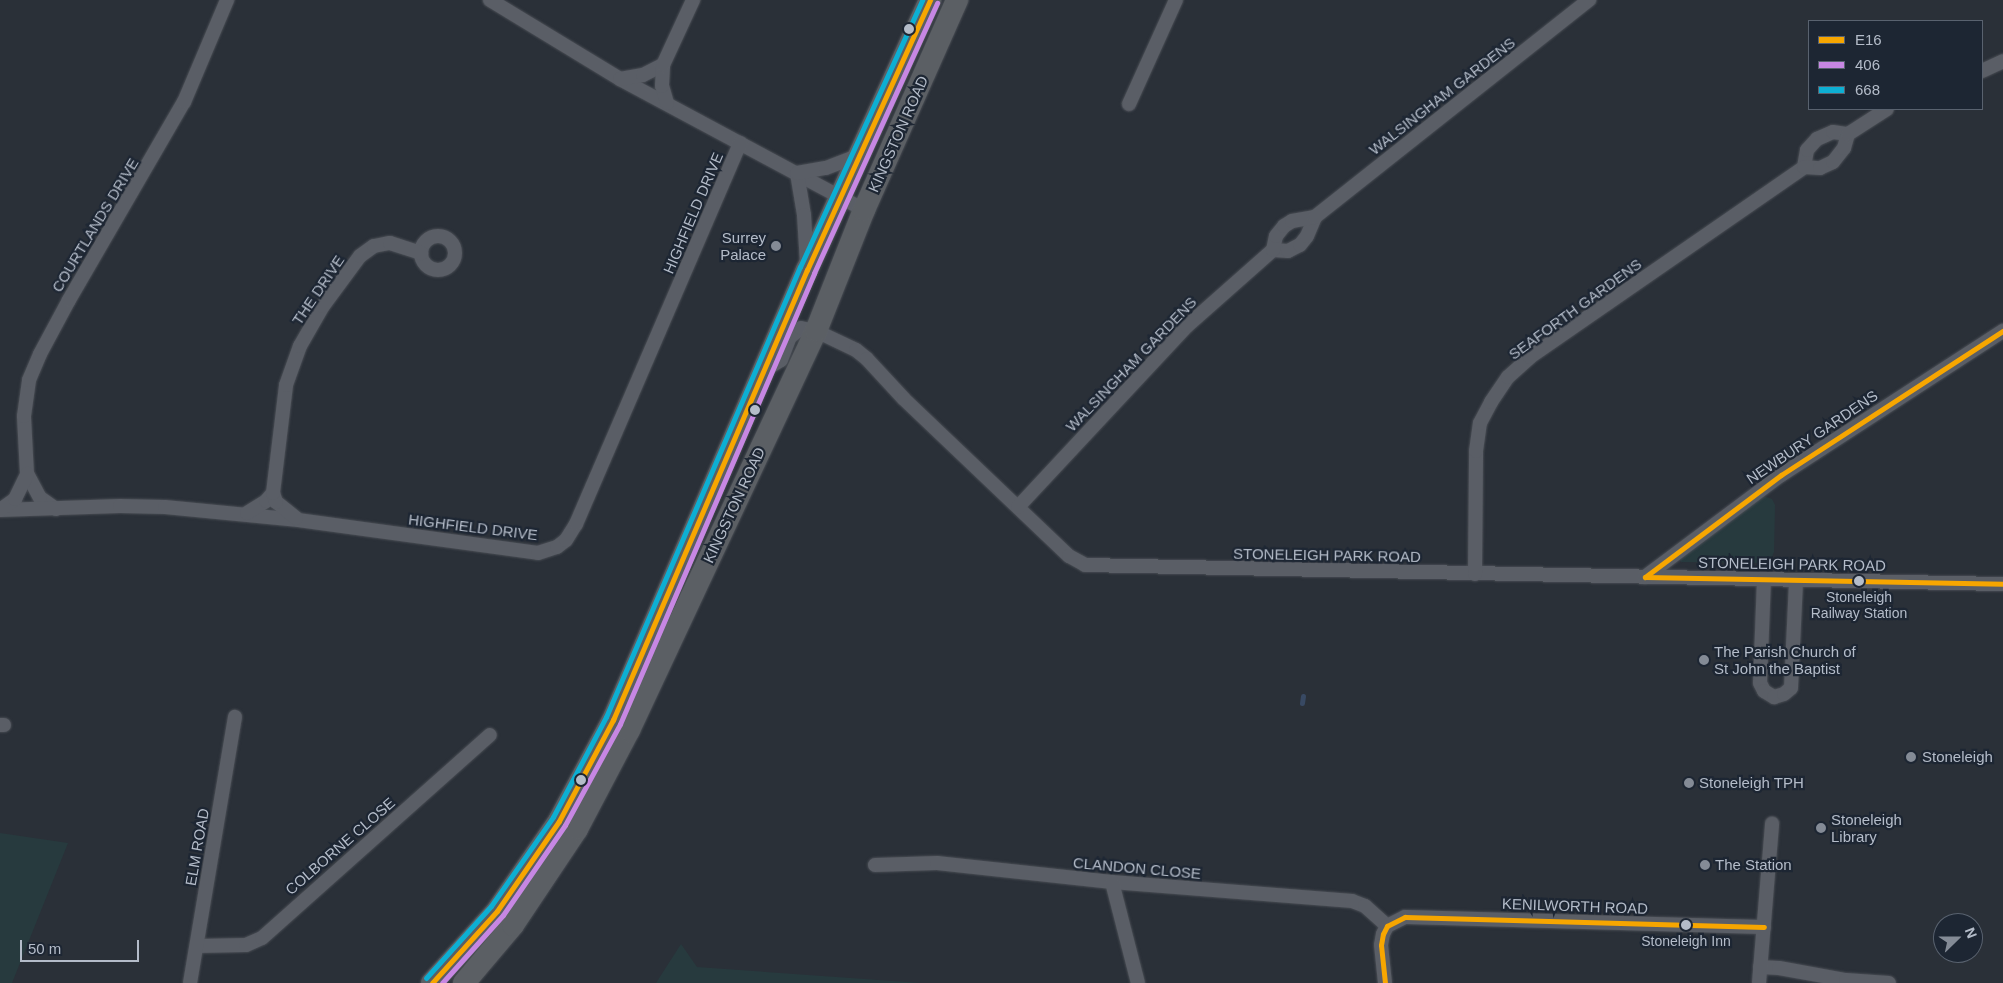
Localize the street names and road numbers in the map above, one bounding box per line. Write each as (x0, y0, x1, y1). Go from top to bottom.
street label: WALSINGHAM GARDENS (1365, 33, 1519, 159)
street label: KINGSTON ROAD (864, 73, 932, 195)
street label: HIGHFIELD DRIVE (659, 150, 727, 276)
street label: COURTLANDS DRIVE (48, 155, 142, 295)
street label: THE DRIVE (288, 252, 348, 328)
street label: SEAFORTH GARDENS (1505, 255, 1645, 363)
street label: WALSINGHAM GARDENS (1062, 293, 1200, 435)
street label: NEWBURY GARDENS (1743, 386, 1881, 488)
street label: KINGSTON ROAD (699, 444, 769, 566)
street label: HIGHFIELD DRIVE (407, 510, 539, 544)
street label: STONELEIGH PARK ROAD (1233, 544, 1421, 566)
street label: STONELEIGH PARK ROAD (1698, 553, 1886, 575)
street label: COLBORNE CLOSE (282, 794, 398, 898)
street label: ELM ROAD (181, 807, 213, 887)
street label: CLANDON CLOSE (1072, 853, 1202, 883)
street label: KENILWORTH ROAD (1502, 894, 1648, 918)

